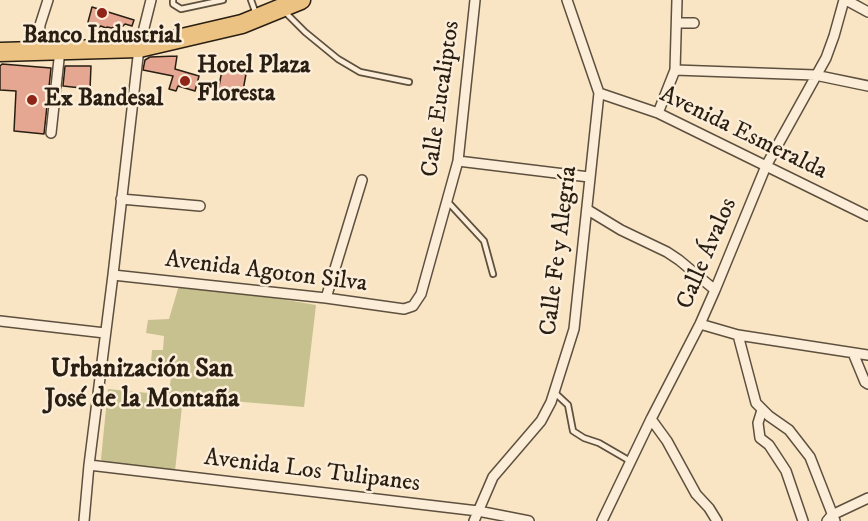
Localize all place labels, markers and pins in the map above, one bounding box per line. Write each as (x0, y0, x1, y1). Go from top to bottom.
marker: Banco Industrial (95, 6, 109, 20)
place label: Banco Industrial (22, 23, 182, 51)
place label: Hotel Plaza Floresta (197, 53, 310, 109)
marker: Hotel Plaza Floresta (178, 74, 192, 88)
place label: Ex Bandesal (44, 86, 163, 114)
marker: Ex Bandesal (25, 93, 39, 107)

